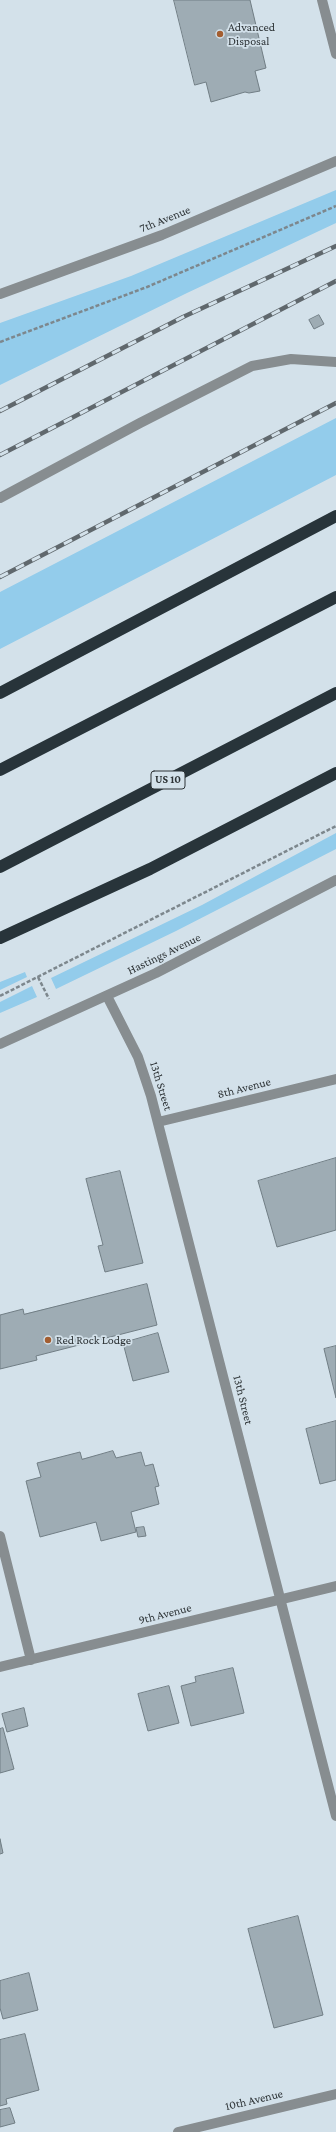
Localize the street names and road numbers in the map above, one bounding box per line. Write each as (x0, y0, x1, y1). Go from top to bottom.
street label: 7th Avenue (138, 202, 192, 236)
road number: US 10 (151, 771, 185, 789)
street label: Hastings Avenue (125, 930, 203, 978)
street label: 13th Street (147, 1060, 175, 1112)
street label: 8th Avenue (216, 1074, 272, 1102)
street label: 13th Street (230, 1374, 256, 1426)
street label: 9th Avenue (137, 1600, 193, 1628)
street label: 10th Avenue (224, 2086, 284, 2114)

